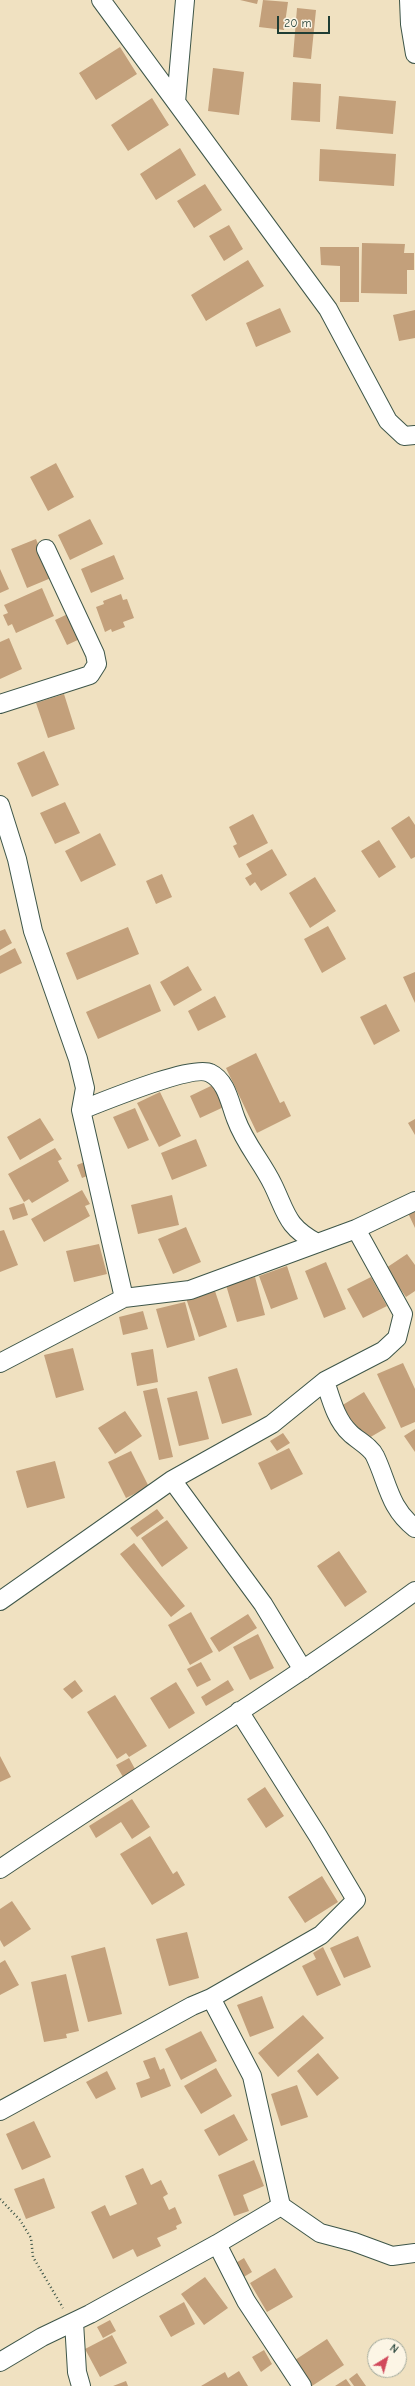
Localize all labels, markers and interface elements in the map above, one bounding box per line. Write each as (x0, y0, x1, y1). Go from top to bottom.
scale bar (279, 8, 332, 34)
text: 20 m (284, 16, 312, 30)
north arrow (367, 2338, 407, 2378)
text: N (387, 2341, 401, 2356)

